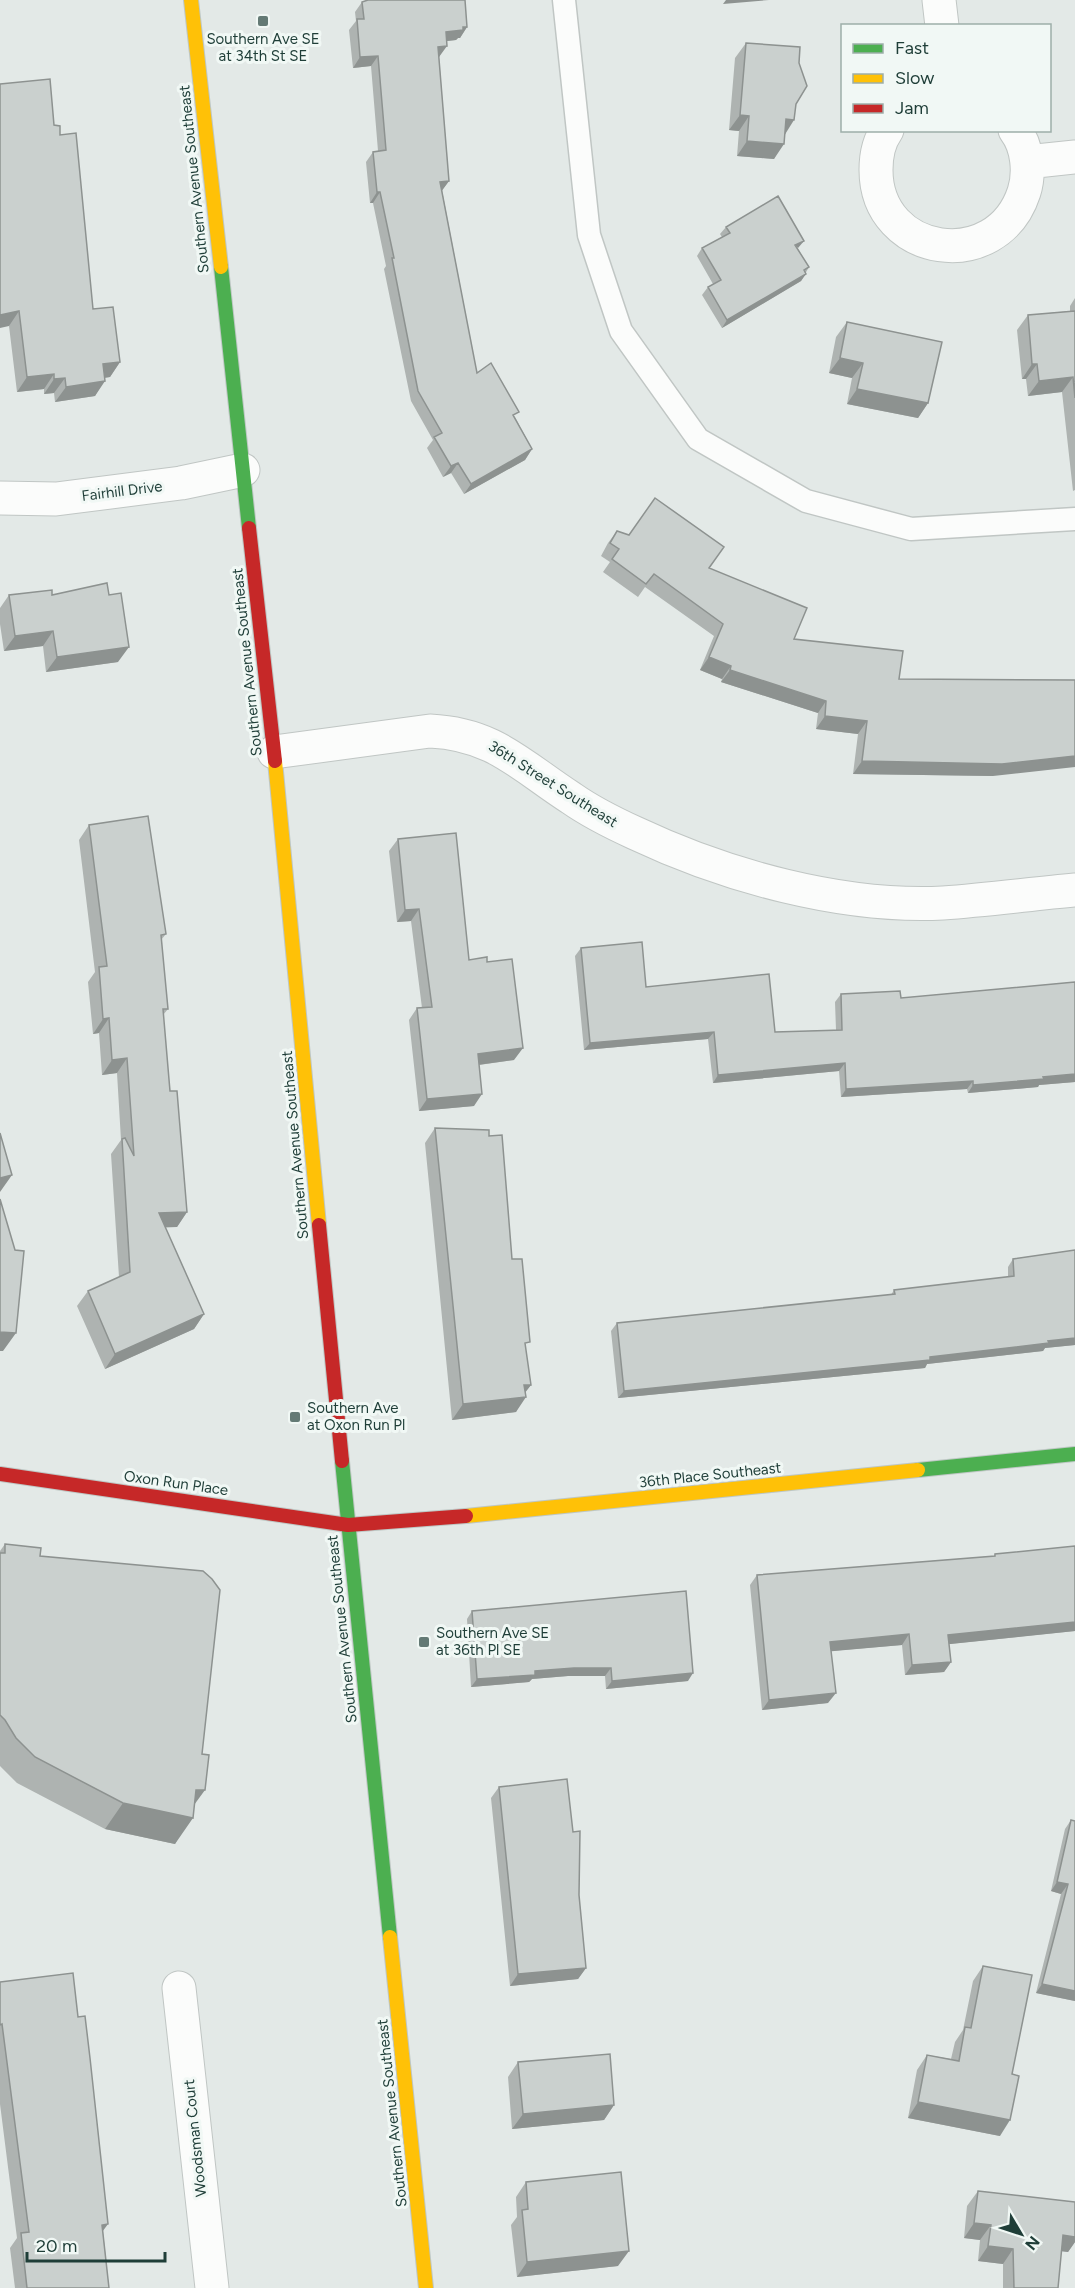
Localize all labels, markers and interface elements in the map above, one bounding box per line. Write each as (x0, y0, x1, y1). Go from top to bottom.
marker: Southern Ave SE at 34th St SE (256, 14, 270, 28)
legend (841, 24, 1051, 132)
place label: Southern Ave SE at 34th St SE (206, 30, 320, 65)
text: Fast (895, 37, 929, 59)
text: Slow (895, 67, 934, 89)
street label: Southern Avenue Southeast (175, 84, 213, 274)
text: Jam (895, 97, 929, 119)
street label: Fairhill Drive (81, 477, 163, 505)
street label: Southern Avenue Southeast (228, 567, 266, 757)
street label: 36th Street Southeast (485, 737, 621, 831)
street label: Southern Avenue Southeast (278, 1050, 312, 1240)
place label: Southern Ave at Oxon Run Pl (307, 1399, 405, 1434)
marker: Southern Ave at Oxon Run Pl (288, 1410, 302, 1424)
street label: 36th Place Southeast (638, 1459, 782, 1491)
street label: Oxon Run Place (123, 1467, 229, 1499)
street label: Southern Avenue Southeast (323, 1534, 361, 1724)
place label: Southern Ave SE at 36th Pl SE (436, 1624, 549, 1659)
marker: Southern Ave SE at 36th Pl SE (417, 1635, 431, 1649)
street label: Southern Avenue Southeast (373, 2018, 411, 2208)
street label: Woodsman Court (180, 2078, 210, 2198)
north arrow (991, 2204, 1051, 2264)
scale bar (27, 2225, 165, 2263)
text: N (1021, 2232, 1044, 2254)
text: 20 m (36, 2235, 77, 2257)

